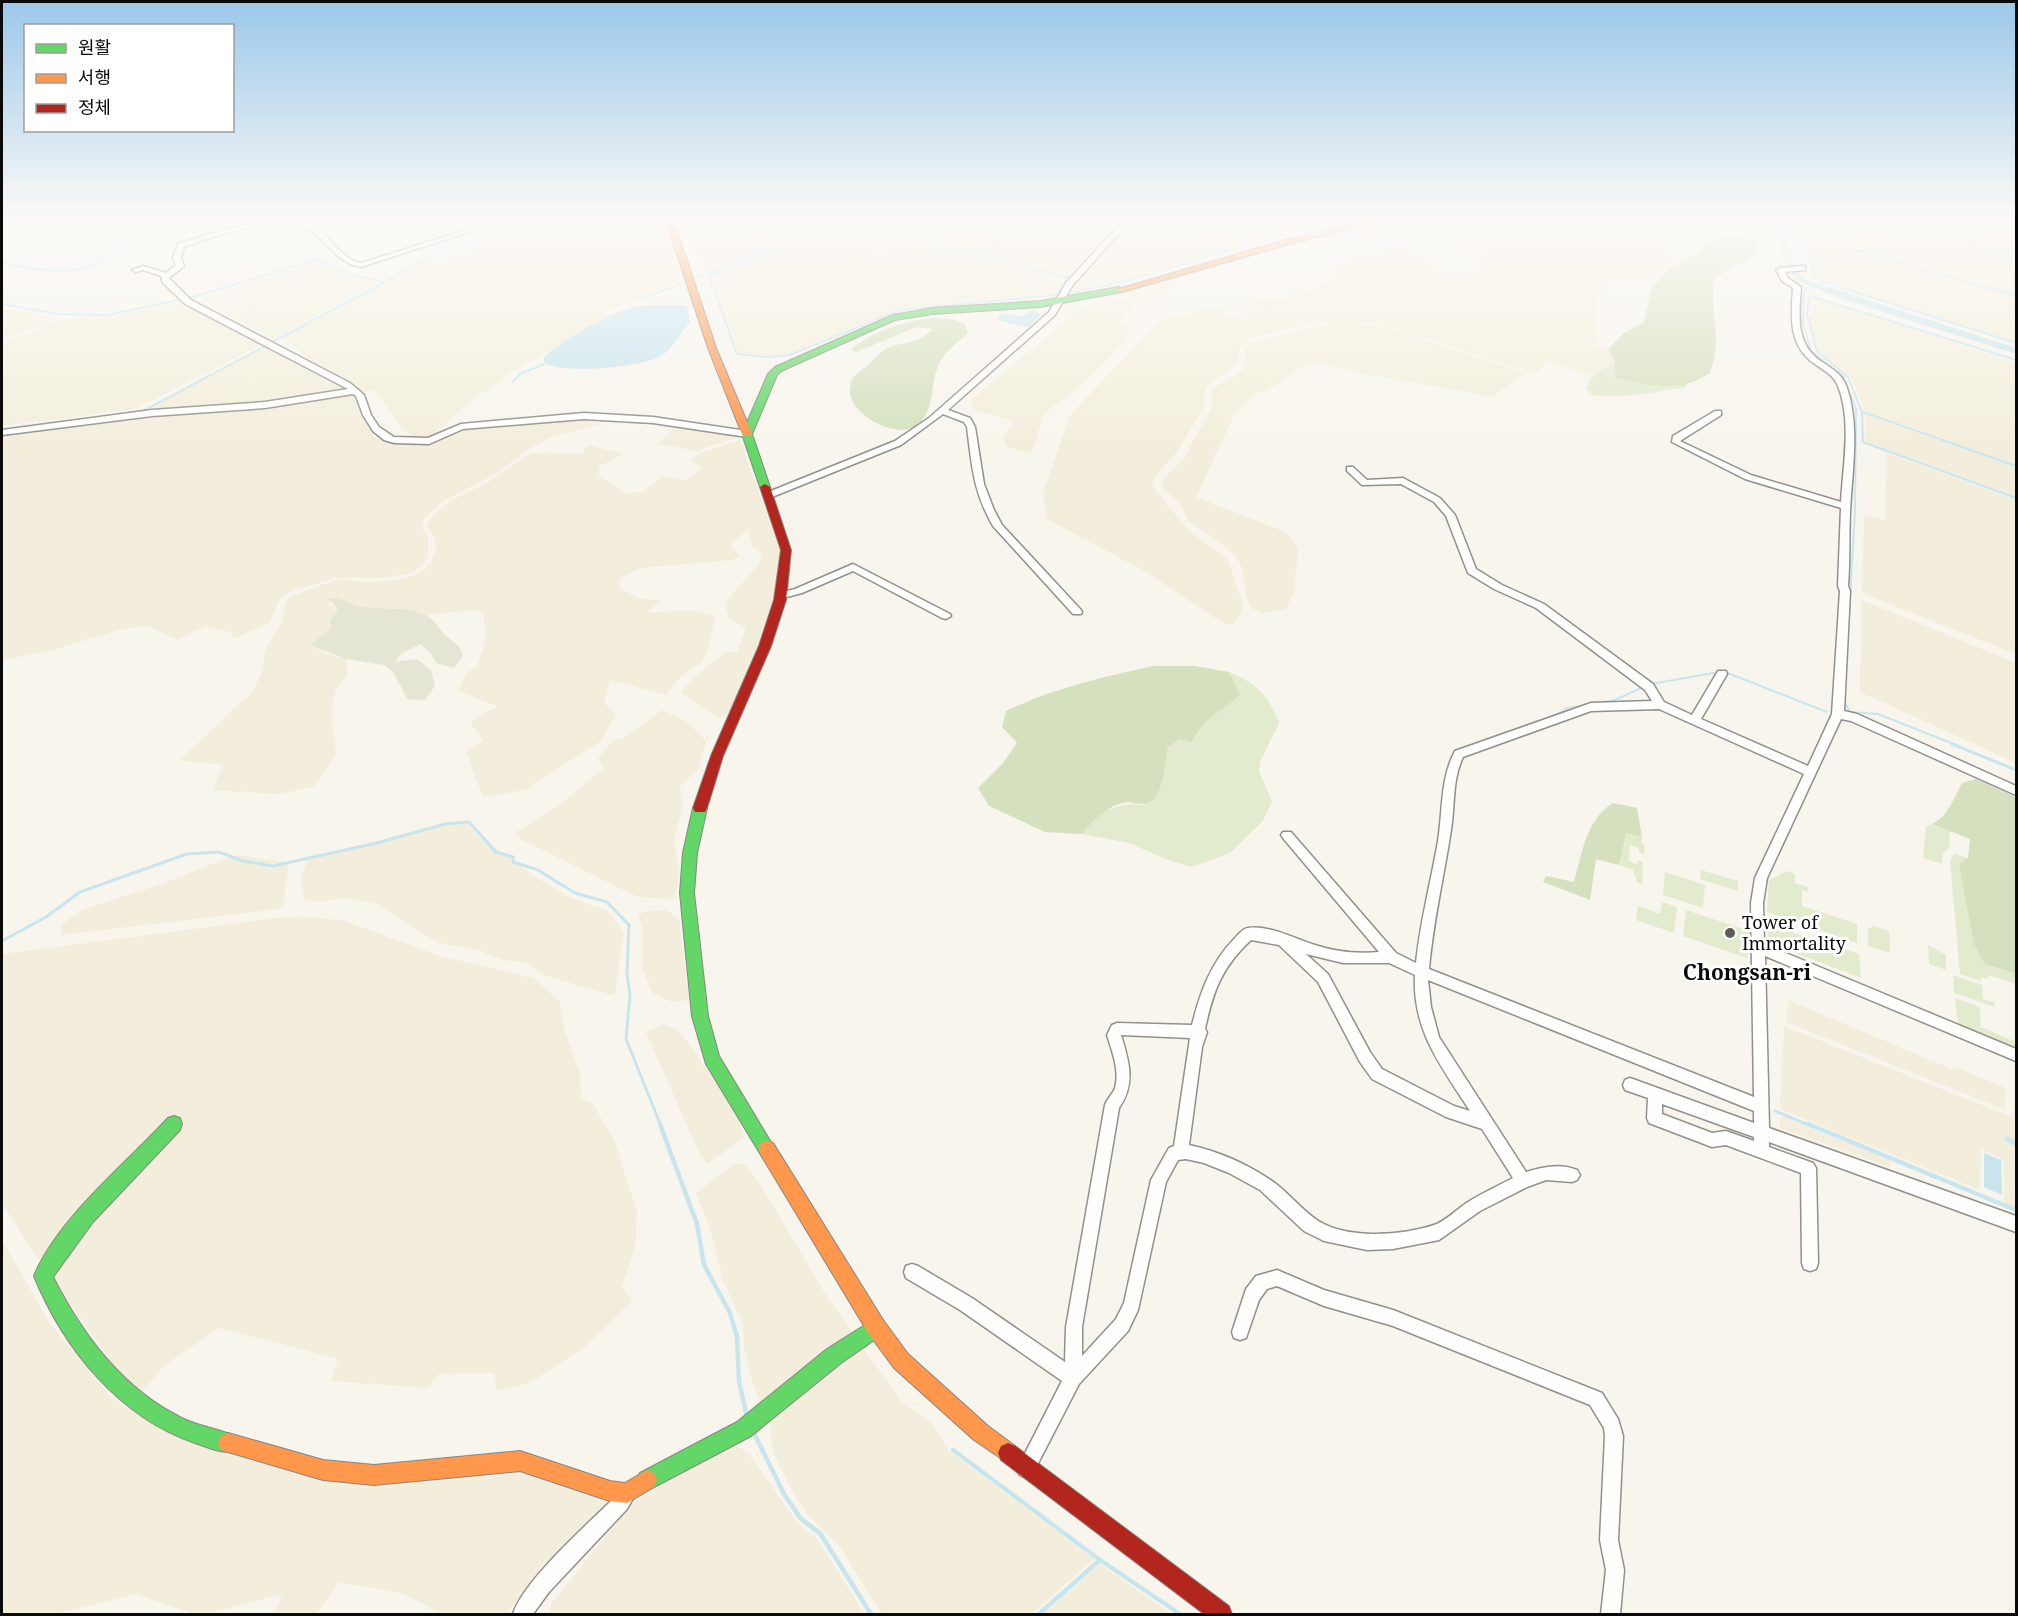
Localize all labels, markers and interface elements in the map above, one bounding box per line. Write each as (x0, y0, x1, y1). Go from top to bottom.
legend (24, 24, 234, 132)
text: 원활 (78, 35, 111, 59)
text: 서행 (78, 65, 111, 89)
text: 정체 (78, 95, 111, 119)
place label: Tower of Immortality (1742, 910, 1847, 955)
marker: Tower of Immortality (1723, 926, 1737, 940)
district label: Chongsan-ri (1683, 958, 1812, 986)

